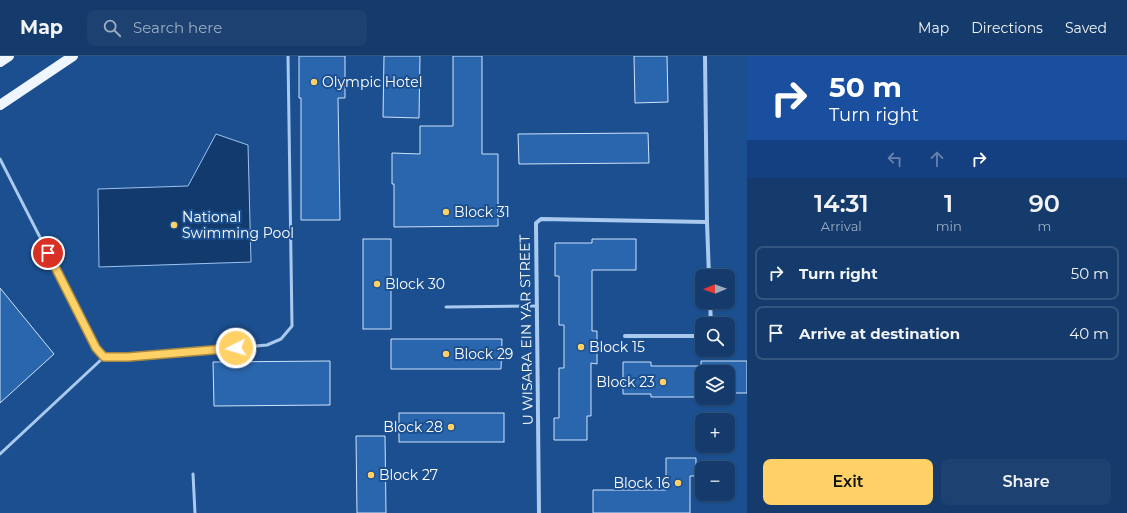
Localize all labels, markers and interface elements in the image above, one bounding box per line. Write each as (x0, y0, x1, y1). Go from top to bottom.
search box (87, 10, 367, 46)
text: Map (20, 16, 63, 39)
icon: search (101, 17, 123, 39)
text: Search here (133, 18, 222, 37)
text: Map (918, 19, 949, 37)
text: Directions (971, 19, 1043, 37)
text: Saved (1065, 19, 1107, 37)
text: 50 m (829, 70, 902, 104)
icon: right (763, 72, 815, 124)
place label: Olympic Hotel (322, 73, 423, 91)
marker: Olympic Hotel (309, 77, 319, 87)
text: Turn right (829, 104, 919, 126)
icon: left (884, 148, 906, 170)
icon: ahead (926, 148, 948, 170)
icon: right (968, 148, 990, 170)
text: 14:31 (814, 189, 869, 218)
text: 1 (944, 189, 953, 218)
text: 90 (1029, 189, 1060, 218)
place label: Block 31 (454, 203, 510, 221)
marker: Block 31 (441, 207, 451, 217)
place label: National Swimming Pool (182, 208, 294, 242)
text: Arrival (821, 218, 862, 234)
text: min (936, 218, 962, 234)
text: m (1037, 218, 1051, 234)
marker: National Swimming Pool (169, 220, 179, 230)
street label: U WISARA EIN YAR STREET (515, 234, 537, 426)
pin (31, 236, 65, 270)
icon: arrive (37, 242, 59, 264)
icon: right (765, 262, 787, 284)
text: Turn right (799, 264, 878, 283)
text: 50 m (1071, 264, 1109, 283)
north arrow (695, 269, 735, 309)
map controls (695, 269, 735, 501)
place label: Block 30 (385, 275, 445, 293)
marker: Block 30 (372, 279, 382, 289)
button: search (695, 317, 735, 357)
icon: arrive (765, 322, 787, 344)
text: Arrive at destination (799, 324, 960, 343)
text: 40 m (1069, 324, 1109, 343)
position arrow (215, 327, 257, 369)
place label: Block 15 (589, 338, 645, 356)
marker: Block 15 (576, 342, 586, 352)
place label: Block 29 (454, 345, 513, 363)
marker: Block 29 (441, 349, 451, 359)
button: layers (695, 365, 735, 405)
place label: Block 23 (596, 373, 655, 391)
marker: Block 23 (658, 377, 668, 387)
button: + (695, 413, 735, 453)
place label: Block 28 (383, 418, 443, 436)
marker: Block 28 (446, 422, 456, 432)
button: Exit (763, 459, 933, 505)
button: Share (941, 459, 1111, 505)
button: − (695, 461, 735, 501)
place label: Block 27 (379, 466, 438, 484)
marker: Block 27 (366, 470, 376, 480)
place label: Block 16 (614, 474, 670, 492)
marker: Block 16 (673, 478, 683, 488)

